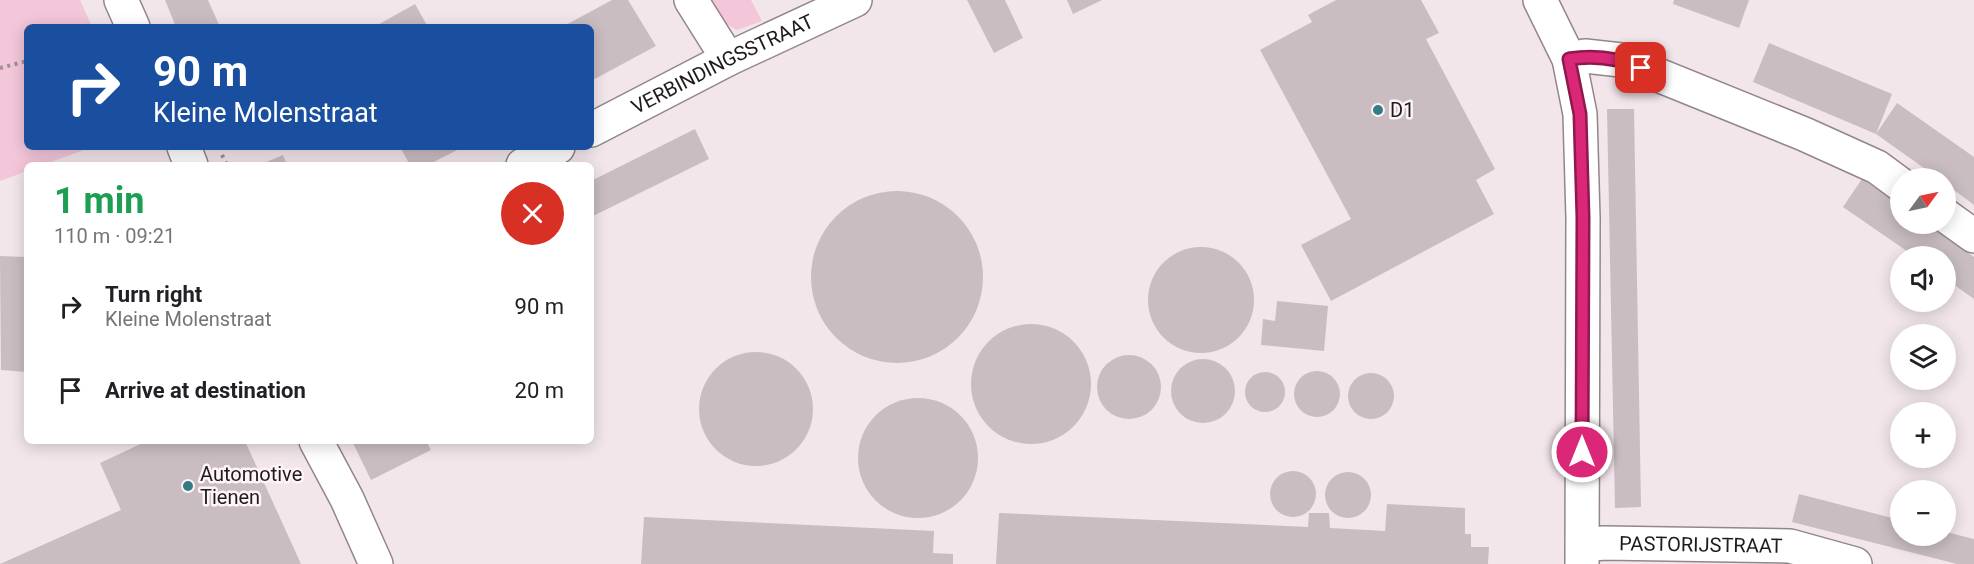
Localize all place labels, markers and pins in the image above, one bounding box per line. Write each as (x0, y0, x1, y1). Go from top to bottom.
pin (1615, 42, 1666, 93)
place label: D1 (1390, 98, 1414, 122)
marker: D1 (1371, 103, 1385, 117)
place label: Automotive Tienen (200, 462, 302, 509)
marker: Automotive Tienen (181, 479, 195, 493)

